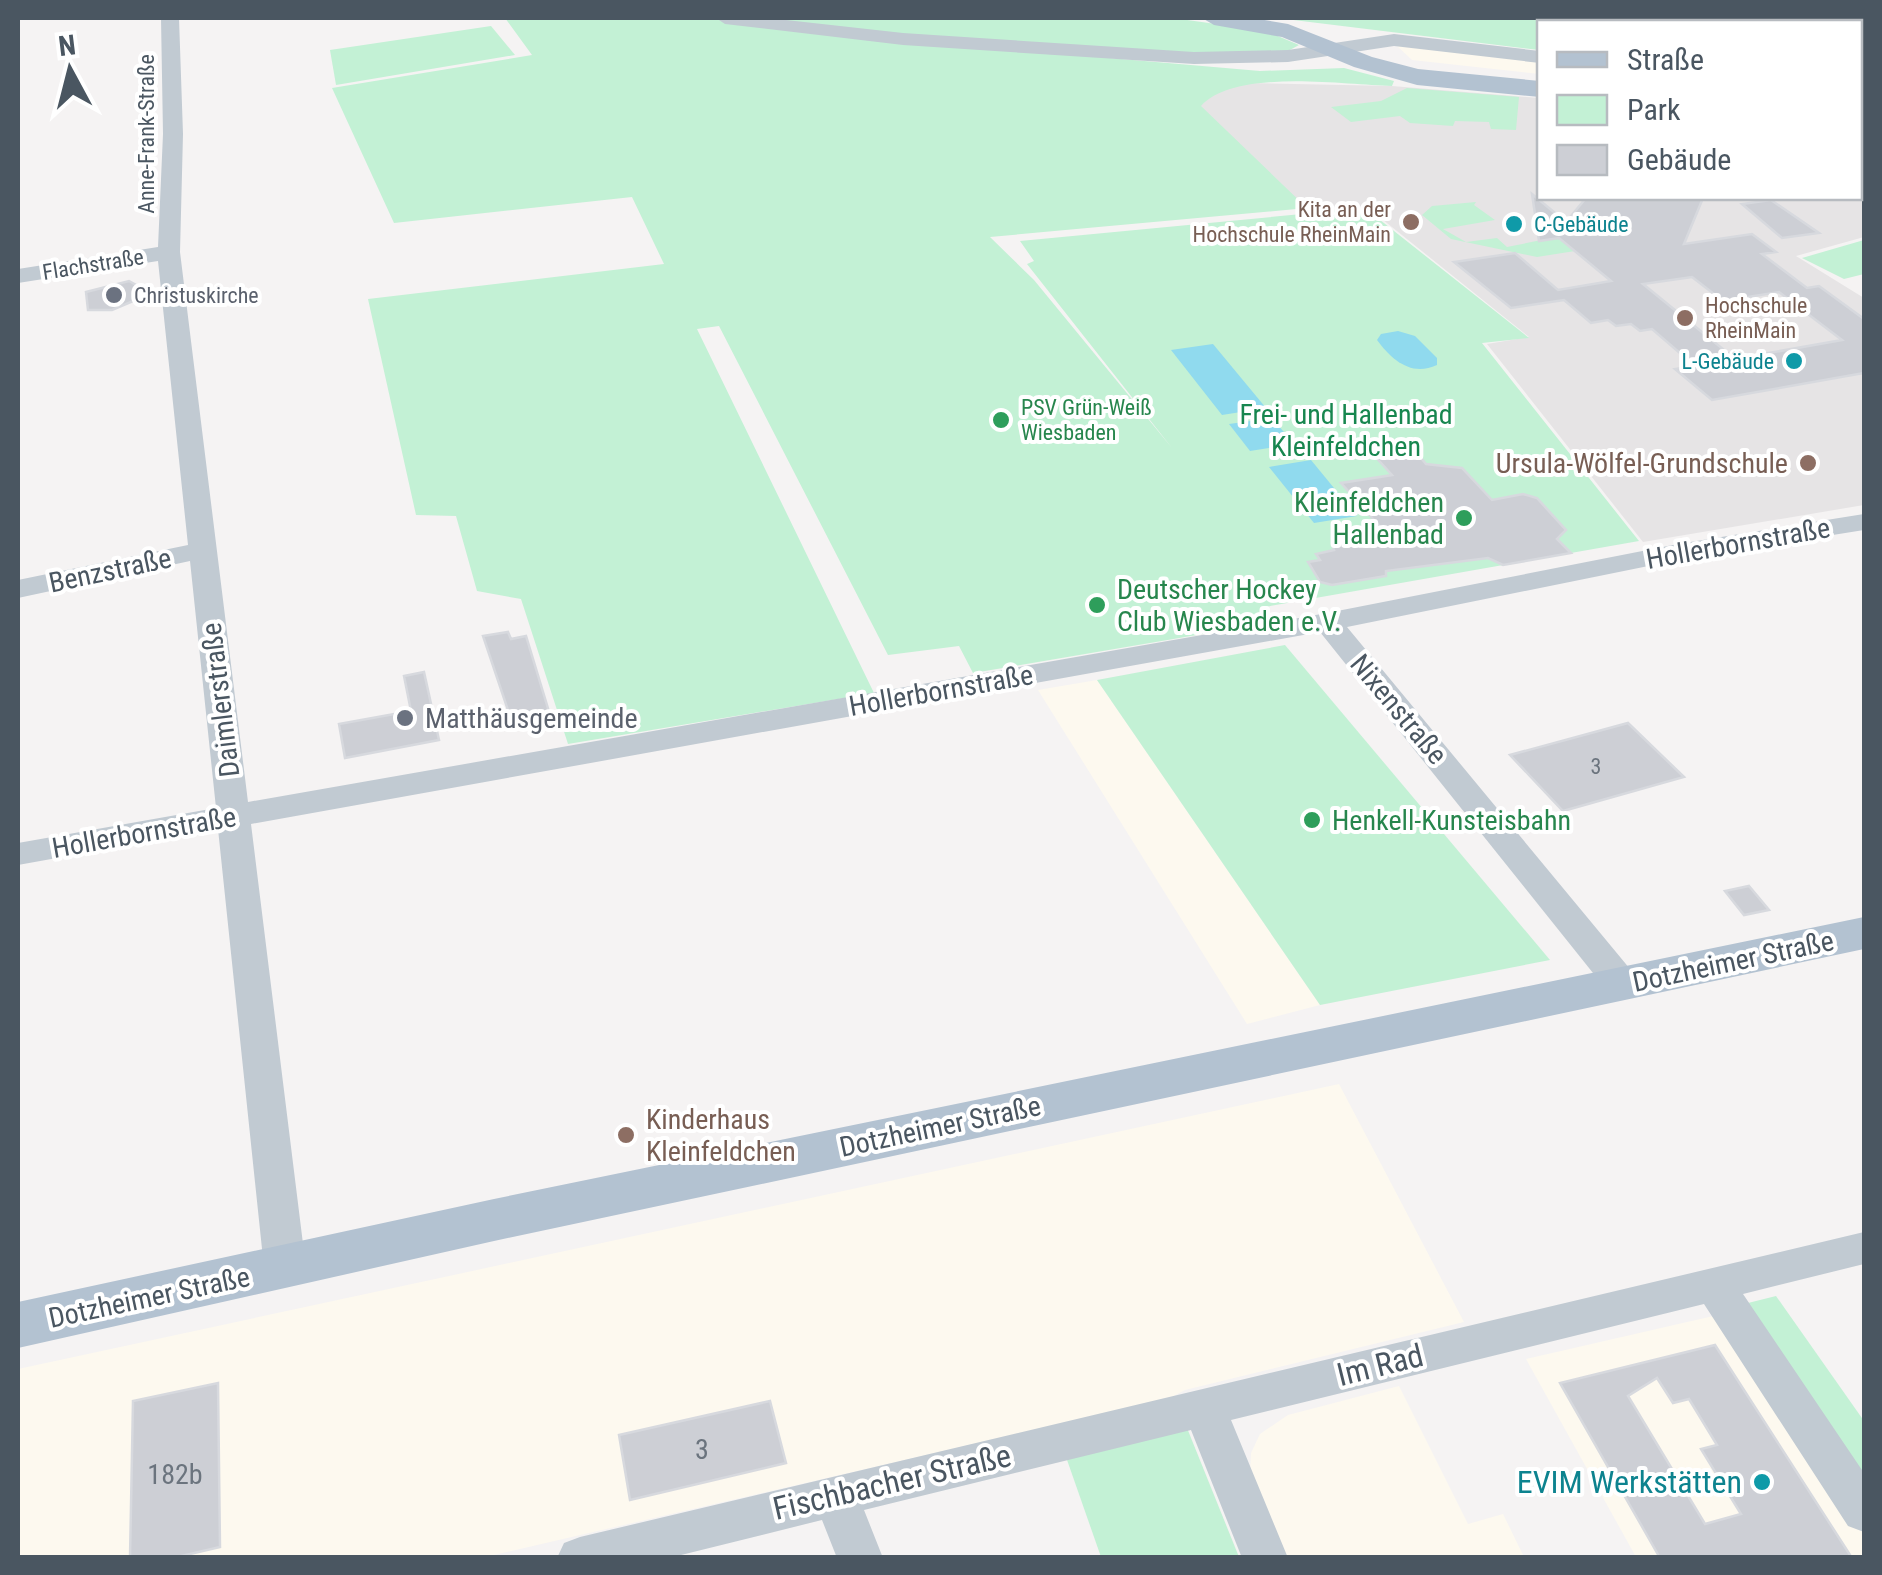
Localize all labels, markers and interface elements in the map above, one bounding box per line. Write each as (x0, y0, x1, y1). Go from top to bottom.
north arrow (20, 20, 120, 120)
legend (1537, 20, 1862, 200)
text: N (56, 28, 78, 63)
text: Straße (1627, 42, 1704, 77)
street label: Anne-Frank-Straße (134, 54, 159, 214)
text: Park (1627, 92, 1681, 127)
text: Gebäude (1627, 142, 1731, 177)
place label: Kita an der Hochschule RheinMain (1192, 197, 1391, 247)
marker: Kita an der Hochschule RheinMain (1400, 211, 1422, 233)
place label: C-Gebäude (1534, 212, 1629, 237)
marker: C-Gebäude (1503, 213, 1525, 235)
street label: Flachstraße (41, 244, 145, 285)
place label: Christuskirche (134, 283, 259, 308)
marker: Christuskirche (103, 284, 125, 306)
place label: Hochschule RheinMain (1705, 293, 1807, 343)
marker: Hochschule RheinMain (1674, 307, 1696, 329)
place label: L-Gebäude (1682, 349, 1774, 374)
marker: L-Gebäude (1783, 350, 1805, 372)
place label: PSV Grün-Weiß Wiesbaden (1021, 395, 1152, 445)
park label: Frei- und Hallenbad Kleinfeldchen (1239, 398, 1453, 463)
marker: PSV Grün-Weiß Wiesbaden (990, 409, 1012, 431)
place label: Ursula-Wölfel-Grundschule (1496, 447, 1788, 480)
marker: Ursula-Wölfel-Grundschule (1797, 452, 1819, 474)
place label: Kleinfeldchen Hallenbad (1294, 486, 1444, 551)
marker: Kleinfeldchen Hallenbad (1453, 507, 1475, 529)
street label: Hollerbornstraße (1644, 511, 1833, 576)
street label: Benzstraße (46, 541, 174, 600)
place label: Deutscher Hockey Club Wiesbaden e.V. (1117, 573, 1341, 638)
marker: Deutscher Hockey Club Wiesbaden e.V. (1086, 594, 1108, 616)
street label: Daimlerstraße (195, 621, 246, 779)
street label: Nixenstraße (1343, 648, 1454, 771)
street label: Hollerbornstraße (847, 658, 1036, 723)
place label: Matthäusgemeinde (425, 702, 638, 735)
marker: Matthäusgemeinde (394, 707, 416, 729)
house number: 3 (1591, 754, 1601, 779)
street label: Hollerbornstraße (50, 800, 239, 865)
place label: Henkell-Kunsteisbahn (1332, 804, 1571, 837)
marker: Henkell-Kunsteisbahn (1301, 809, 1323, 831)
street label: Dotzheimer Straße (1630, 924, 1837, 999)
street label: Dotzheimer Straße (837, 1089, 1044, 1164)
place label: Kinderhaus Kleinfeldchen (646, 1103, 796, 1168)
marker: Kinderhaus Kleinfeldchen (615, 1124, 637, 1146)
street label: Dotzheimer Straße (46, 1260, 253, 1335)
street label: Im Rad (1333, 1336, 1427, 1394)
house number: 3 (695, 1433, 709, 1466)
street label: Fischbacher Straße (769, 1436, 1015, 1528)
house number: 182b (147, 1458, 203, 1491)
place label: EVIM Werkstätten (1517, 1463, 1742, 1501)
marker: EVIM Werkstätten (1751, 1471, 1773, 1493)

